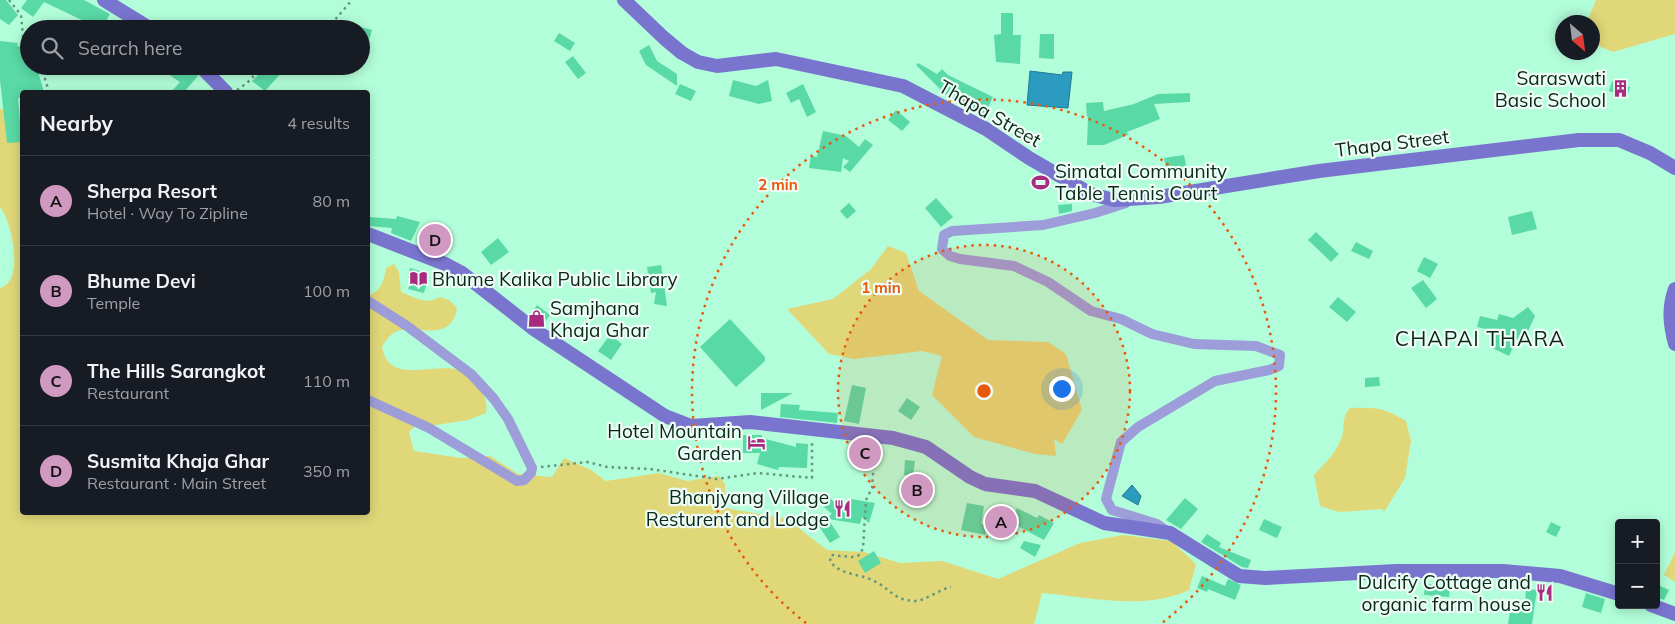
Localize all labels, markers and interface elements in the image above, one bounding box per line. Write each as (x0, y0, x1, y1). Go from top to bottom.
north arrow (1555, 15, 1600, 60)
search box (20, 20, 370, 75)
icon: search (38, 34, 66, 62)
text: Search here (78, 36, 182, 60)
place label: Saraswati Basic School (1495, 66, 1606, 112)
street label: Thapa Street (935, 74, 1046, 152)
building icon: Saraswati Basic School (1610, 79, 1630, 99)
text: Nearby (40, 110, 113, 136)
text: 4 results (287, 113, 350, 133)
street label: Thapa Street (1334, 124, 1451, 162)
place label: Simatal Community Table Tennis Court (1055, 159, 1227, 205)
sports icon: Simatal Community Table Tennis Court (1031, 172, 1051, 192)
text: 2 min (758, 175, 798, 194)
text: Sherpa Resort (87, 179, 217, 203)
text: A (50, 191, 62, 211)
text: 80 m (313, 191, 350, 211)
text: Hotel · Way To Zipline (87, 203, 248, 223)
pin: D (419, 221, 451, 259)
place label: Bhume Kalika Public Library (432, 267, 678, 291)
text: Bhume Devi (87, 269, 196, 293)
library icon: Bhume Kalika Public Library (408, 269, 428, 289)
text: 1 min (861, 278, 901, 297)
text: B (50, 281, 62, 301)
text: 100 m (303, 281, 350, 301)
text: Temple (87, 293, 140, 313)
place label: Samjhana Khaja Ghar (550, 296, 649, 342)
shop icon: Samjhana Khaja Ghar (526, 309, 546, 329)
district label: CHAPAI THARA (1395, 325, 1565, 351)
text: The Hills Sarangkot (87, 359, 265, 383)
text: C (51, 371, 61, 391)
text: 110 m (303, 371, 350, 391)
your location (1049, 376, 1075, 402)
centre of rings (975, 382, 993, 400)
text: Restaurant (87, 383, 169, 403)
place label: Hotel Mountain Garden (607, 419, 742, 465)
hotel icon: Hotel Mountain Garden (746, 432, 766, 452)
pin: C (849, 434, 881, 472)
text: Susmita Khaja Ghar (87, 449, 269, 473)
text: D (50, 461, 62, 481)
text: 350 m (303, 461, 350, 481)
pin: B (901, 471, 933, 509)
text: Restaurant · Main Street (87, 473, 266, 493)
place label: Bhanjyang Village Resturent and Lodge (646, 485, 829, 531)
restaurant icon: Bhanjyang Village Resturent and Lodge (833, 498, 853, 518)
pin: A (985, 503, 1017, 541)
map controls (1615, 519, 1660, 609)
button: + (1615, 519, 1660, 564)
button: − (1615, 564, 1660, 609)
place label: Dulcify Cottage and organic farm house (1358, 570, 1531, 616)
restaurant icon: Dulcify Cottage and organic farm house (1535, 583, 1555, 603)

